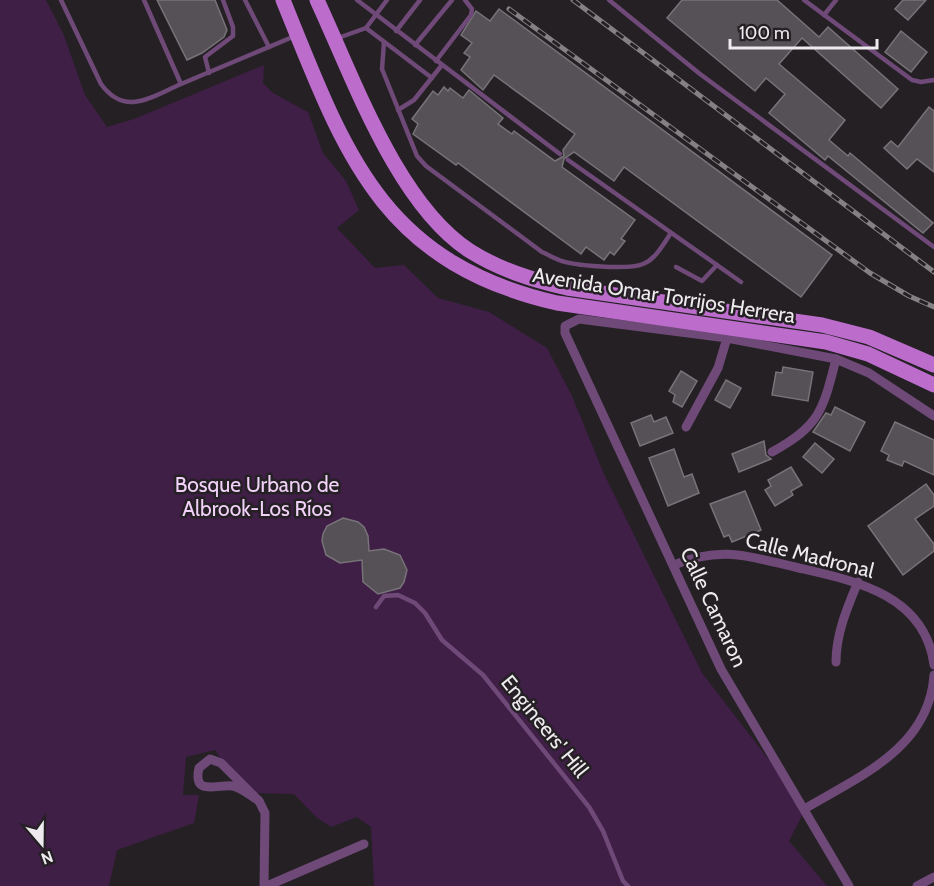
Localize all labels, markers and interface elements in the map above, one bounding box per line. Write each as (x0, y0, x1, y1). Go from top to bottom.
scale bar (730, 12, 877, 50)
text: 100 m (739, 22, 790, 44)
street label: Avenida Omar Torrijos Herrera (531, 262, 797, 329)
park label: Bosque Urbano de Albrook-Los Ríos (175, 472, 340, 521)
street label: Calle Madronal (743, 527, 877, 583)
street label: Calle Camaron (675, 543, 753, 671)
street label: Engineers' Hill (496, 670, 594, 782)
north arrow (12, 814, 72, 874)
text: N (38, 847, 56, 868)

